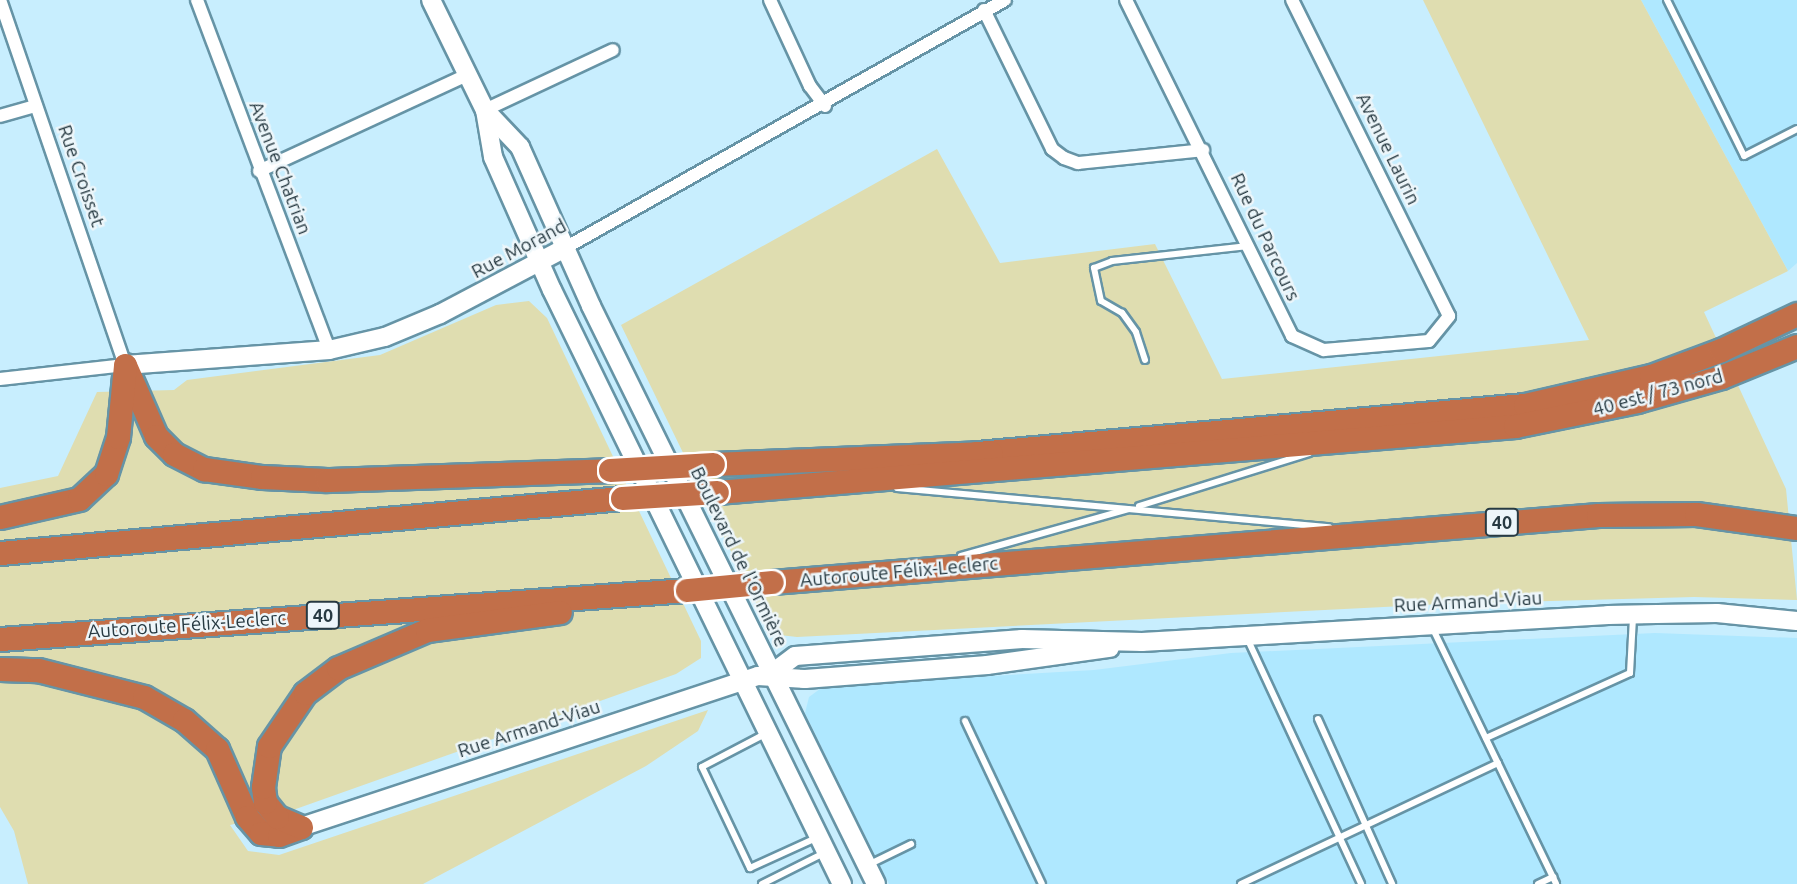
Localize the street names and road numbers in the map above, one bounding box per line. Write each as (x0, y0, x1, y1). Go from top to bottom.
street label: Avenue Laurin (1351, 89, 1425, 209)
street label: Avenue Chatrian (244, 98, 316, 238)
street label: Rue Croisset (53, 122, 109, 230)
street label: Rue du Parcours (1225, 170, 1305, 304)
street label: Rue Morand (468, 215, 570, 283)
street label: 40 est / 73 nord (1590, 365, 1726, 421)
street label: Boulevard de l'Ormière (685, 463, 793, 651)
road number: 40 (1484, 508, 1520, 536)
street label: Autoroute Félix-Leclerc (799, 552, 999, 592)
street label: Rue Armand-Viau (1393, 587, 1543, 617)
road number: 40 (306, 600, 340, 630)
street label: Autoroute Félix-Leclerc (87, 607, 287, 643)
street label: Rue Armand-Viau (455, 695, 603, 763)

